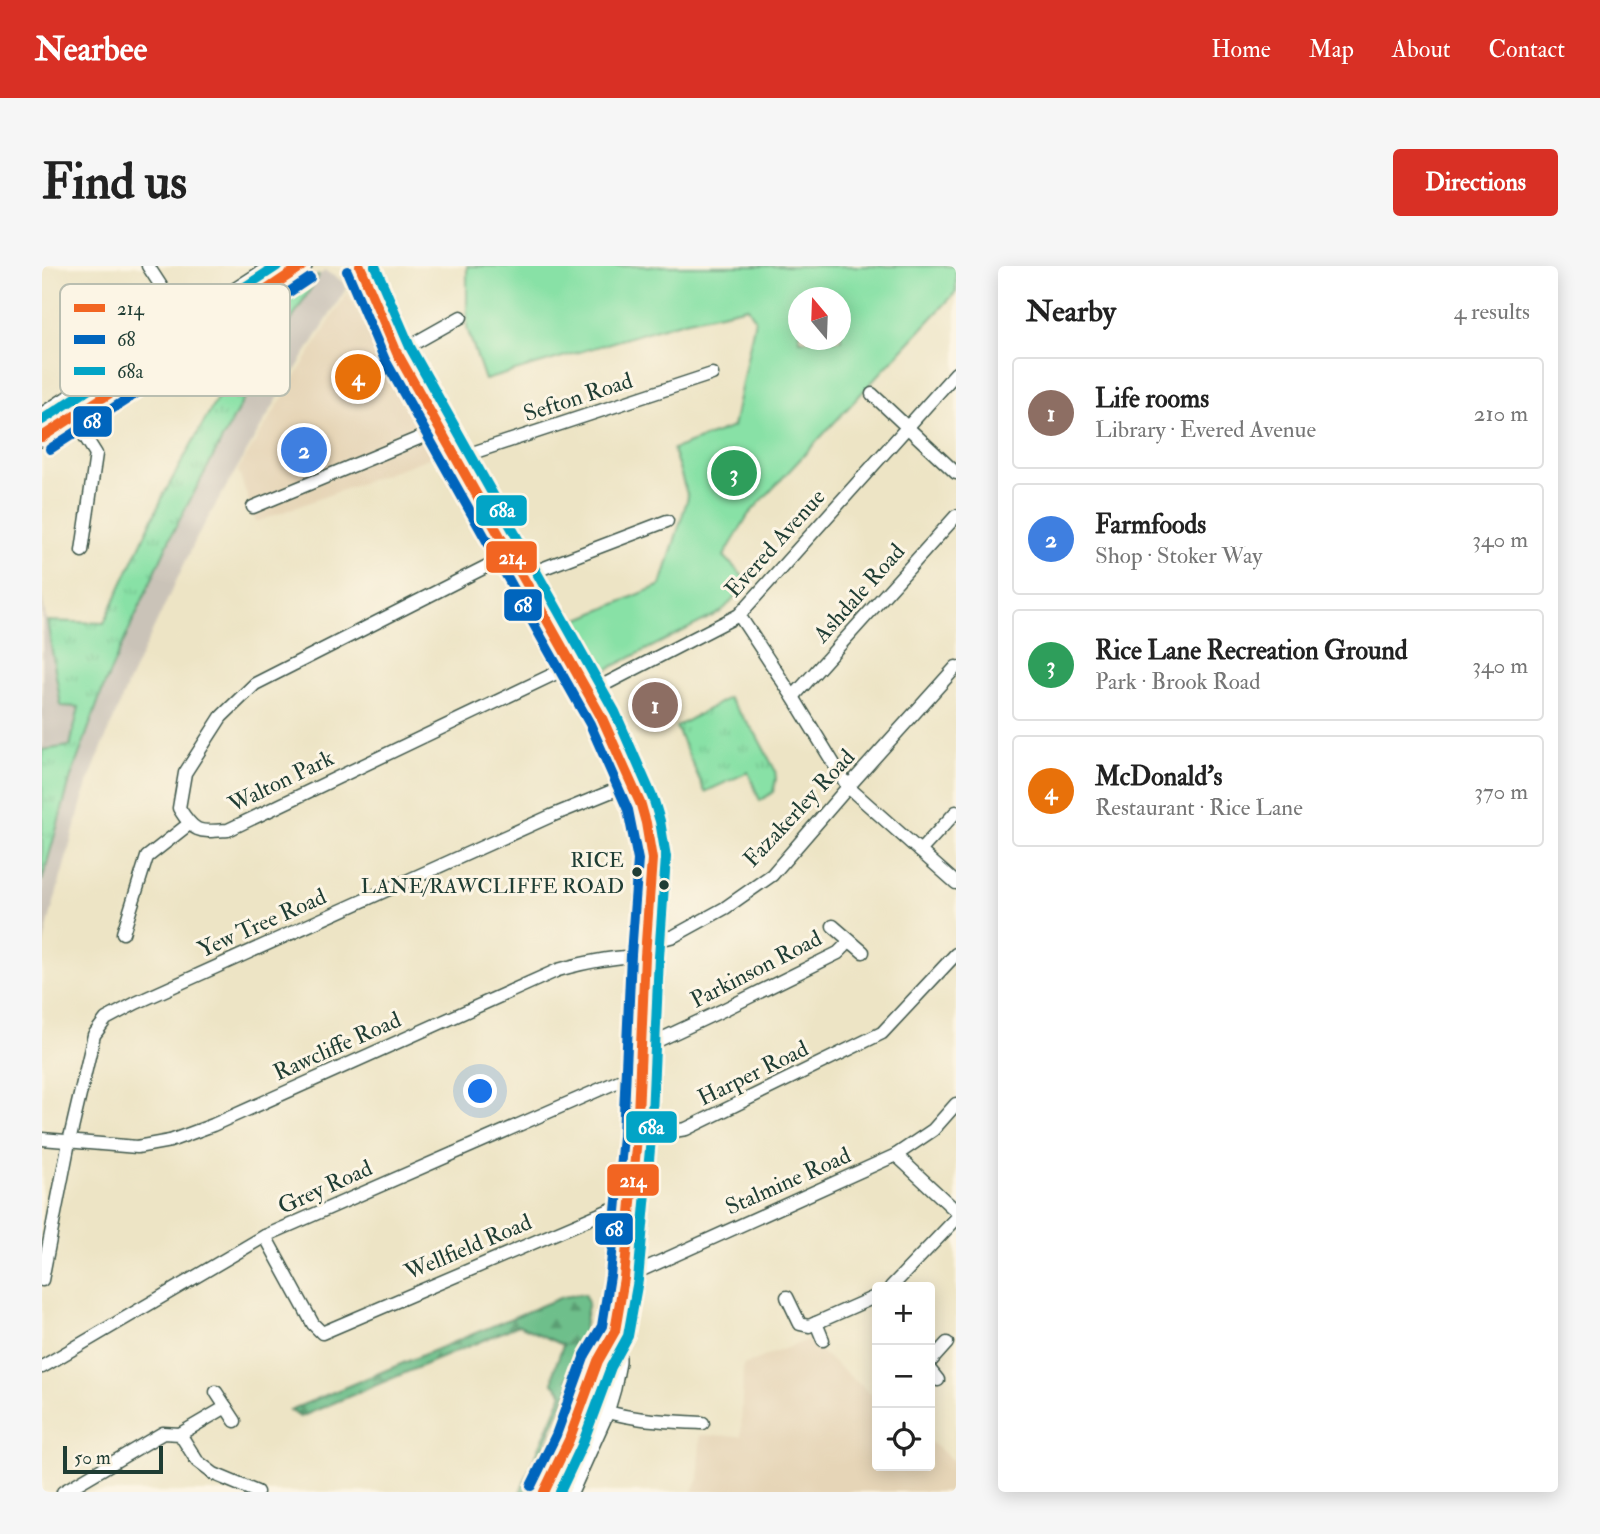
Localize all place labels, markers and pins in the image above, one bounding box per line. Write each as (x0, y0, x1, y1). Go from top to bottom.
pin: 4 (335, 351, 381, 403)
pin: 2 (281, 424, 327, 476)
pin: 3 (711, 447, 757, 499)
pin: 1 (632, 679, 678, 731)
place label: RICE LANE/RAWCLIFFE ROAD (361, 847, 624, 900)
marker: RICE LANE/RAWCLIFFE ROAD (630, 865, 644, 879)
unlabelled marker (657, 878, 671, 892)

